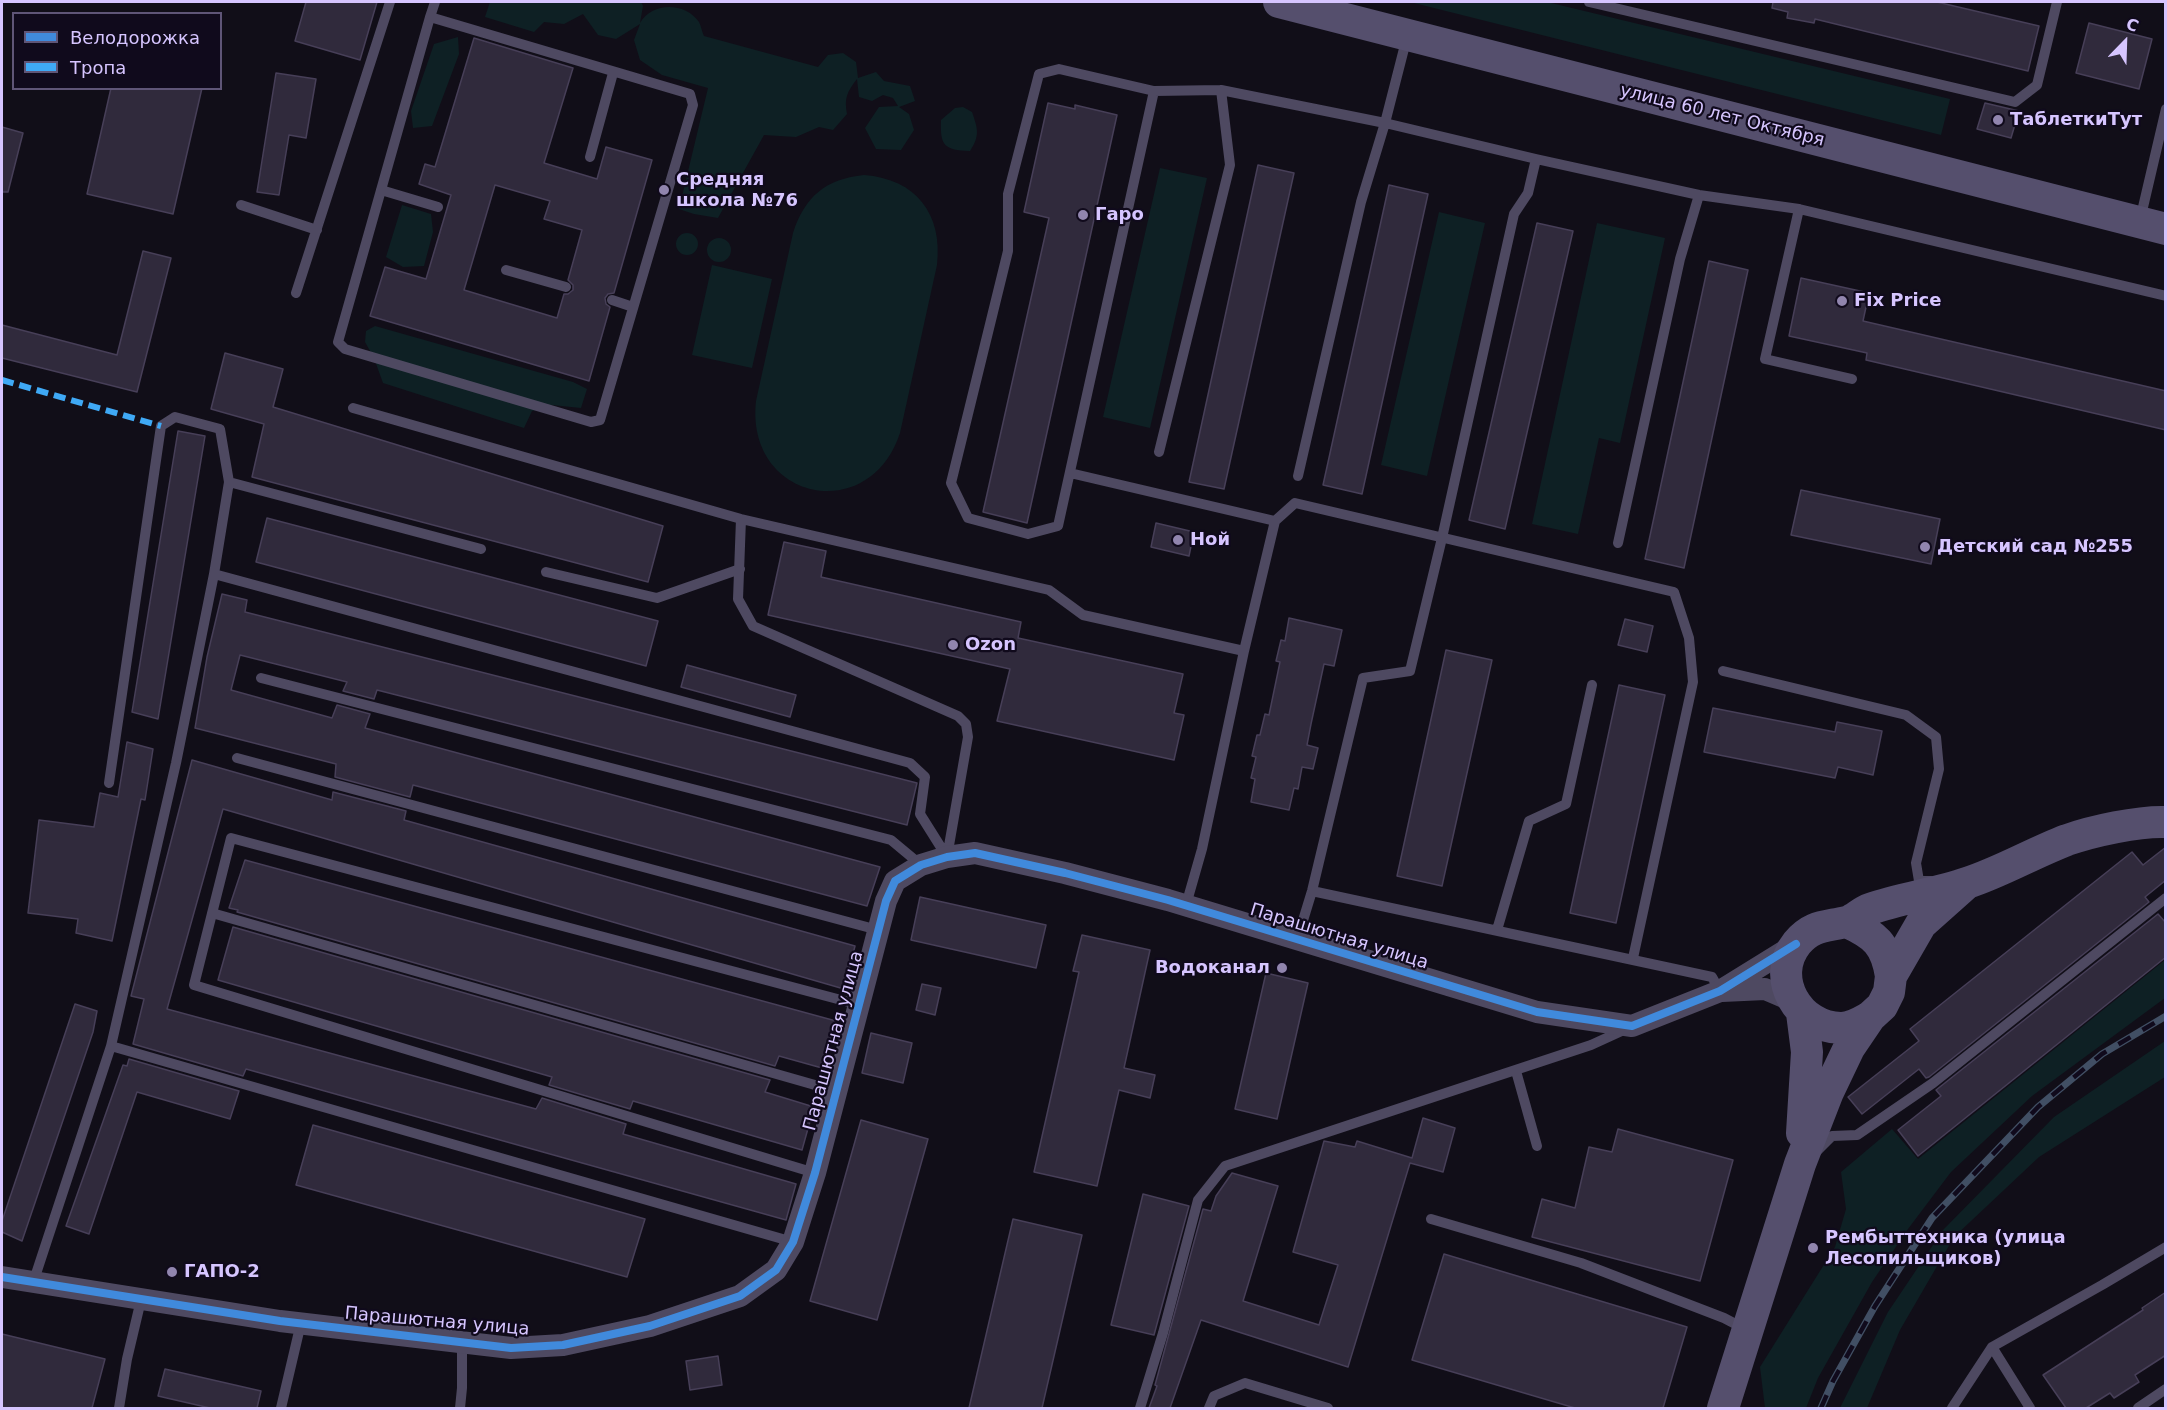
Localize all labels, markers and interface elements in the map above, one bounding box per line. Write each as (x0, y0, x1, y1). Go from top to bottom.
legend (12, 12, 222, 90)
north arrow (2095, 12, 2155, 72)
text: С (2123, 14, 2141, 36)
text: Велодорожка (70, 27, 200, 48)
text: Тропа (70, 57, 126, 78)
street label: улица 60 лет Октября (1618, 80, 1826, 152)
place label: ТаблеткиТут (2010, 109, 2142, 131)
marker: ТаблеткиТут (1991, 113, 2005, 127)
place label: Средняя школа №76 (676, 169, 798, 212)
marker: Средняя школа №76 (657, 183, 671, 197)
place label: Гаро (1095, 204, 1144, 226)
marker: Гаро (1076, 208, 1090, 222)
place label: Fix Price (1854, 290, 1941, 312)
marker: Fix Price (1835, 294, 1849, 308)
place label: Ной (1190, 529, 1230, 551)
marker: Ной (1171, 533, 1185, 547)
place label: Детский сад №255 (1937, 536, 2133, 558)
marker: Детский сад №255 (1918, 540, 1932, 554)
place label: Ozon (965, 634, 1016, 656)
marker: Ozon (946, 638, 960, 652)
street label: Парашютная улица (1247, 900, 1431, 974)
street label: Парашютная улица (800, 949, 868, 1133)
place label: Водоканал (1155, 957, 1270, 979)
marker: Водоканал (1275, 961, 1289, 975)
place label: Рембыттехника (улица Лесопильщиков) (1825, 1227, 2066, 1270)
marker: Рембыттехника (улица Лесопильщиков) (1806, 1241, 1820, 1255)
place label: ГАПО-2 (184, 1261, 260, 1283)
marker: ГАПО-2 (165, 1265, 179, 1279)
street label: Парашютная улица (344, 1303, 530, 1341)

